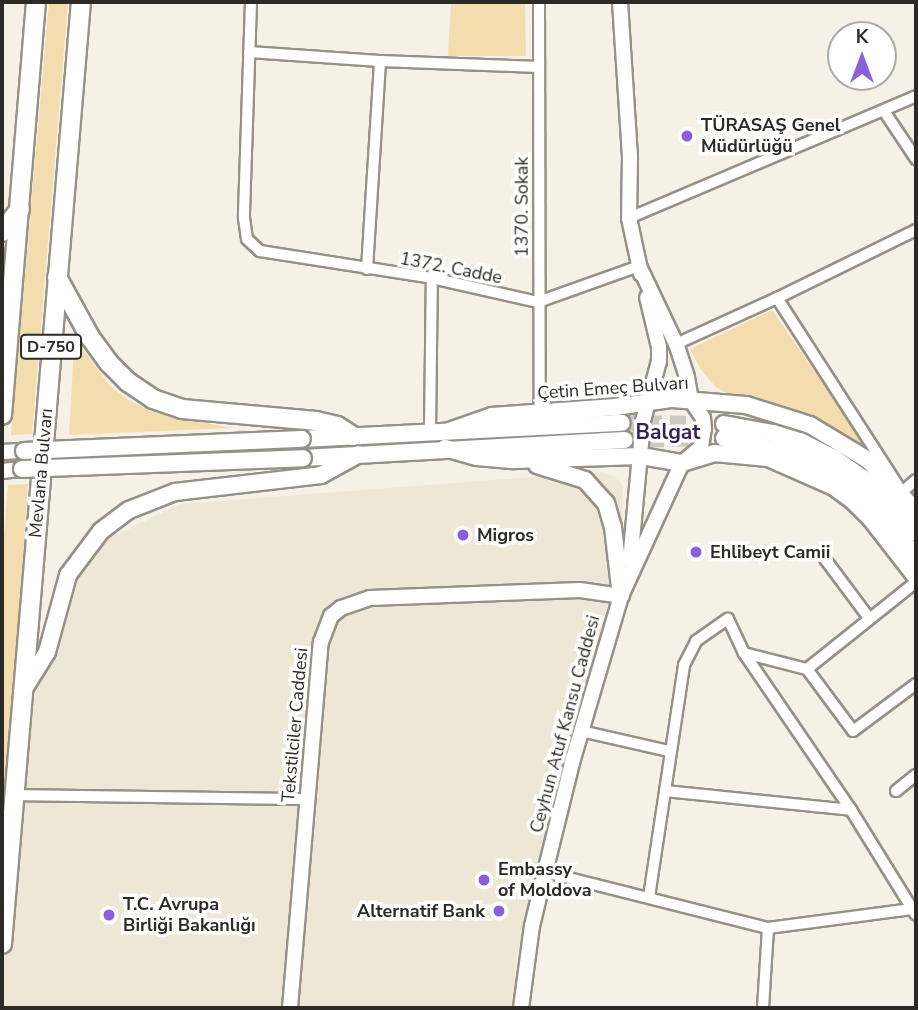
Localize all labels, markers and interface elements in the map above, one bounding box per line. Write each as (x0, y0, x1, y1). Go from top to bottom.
north arrow (827, 21, 897, 91)
text: K (856, 24, 868, 50)
place label: TÜRASAŞ Genel Müdürlüğü (701, 115, 841, 158)
marker: TÜRASAŞ Genel Müdürlüğü (679, 128, 695, 144)
street label: 1370. Sokak (511, 157, 533, 257)
street label: 1372. Cadde (398, 247, 504, 289)
road number: D-750 (20, 334, 82, 360)
street label: Çetin Emeç Bulvarı (537, 372, 689, 404)
street label: Mevlana Bulvarı (25, 407, 57, 539)
district label: Balgat (636, 419, 700, 445)
place label: Migros (477, 524, 534, 546)
marker: Migros (455, 527, 471, 543)
place label: Ehlibeyt Camii (710, 541, 830, 563)
marker: Ehlibeyt Camii (688, 544, 704, 560)
street label: Ceyhun Atuf Kansu Caddesi (526, 613, 604, 835)
street label: Tekstilciler Caddesi (277, 647, 313, 803)
place label: Embassy of Moldova (498, 859, 591, 902)
marker: Embassy of Moldova (476, 872, 492, 888)
place label: T.C. Avrupa Birliği Bakanlığı (123, 894, 256, 936)
place label: Alternatif Bank (357, 900, 485, 922)
marker: Alternatif Bank (491, 903, 507, 919)
marker: T.C. Avrupa Birliği Bakanlığı (101, 907, 117, 923)

